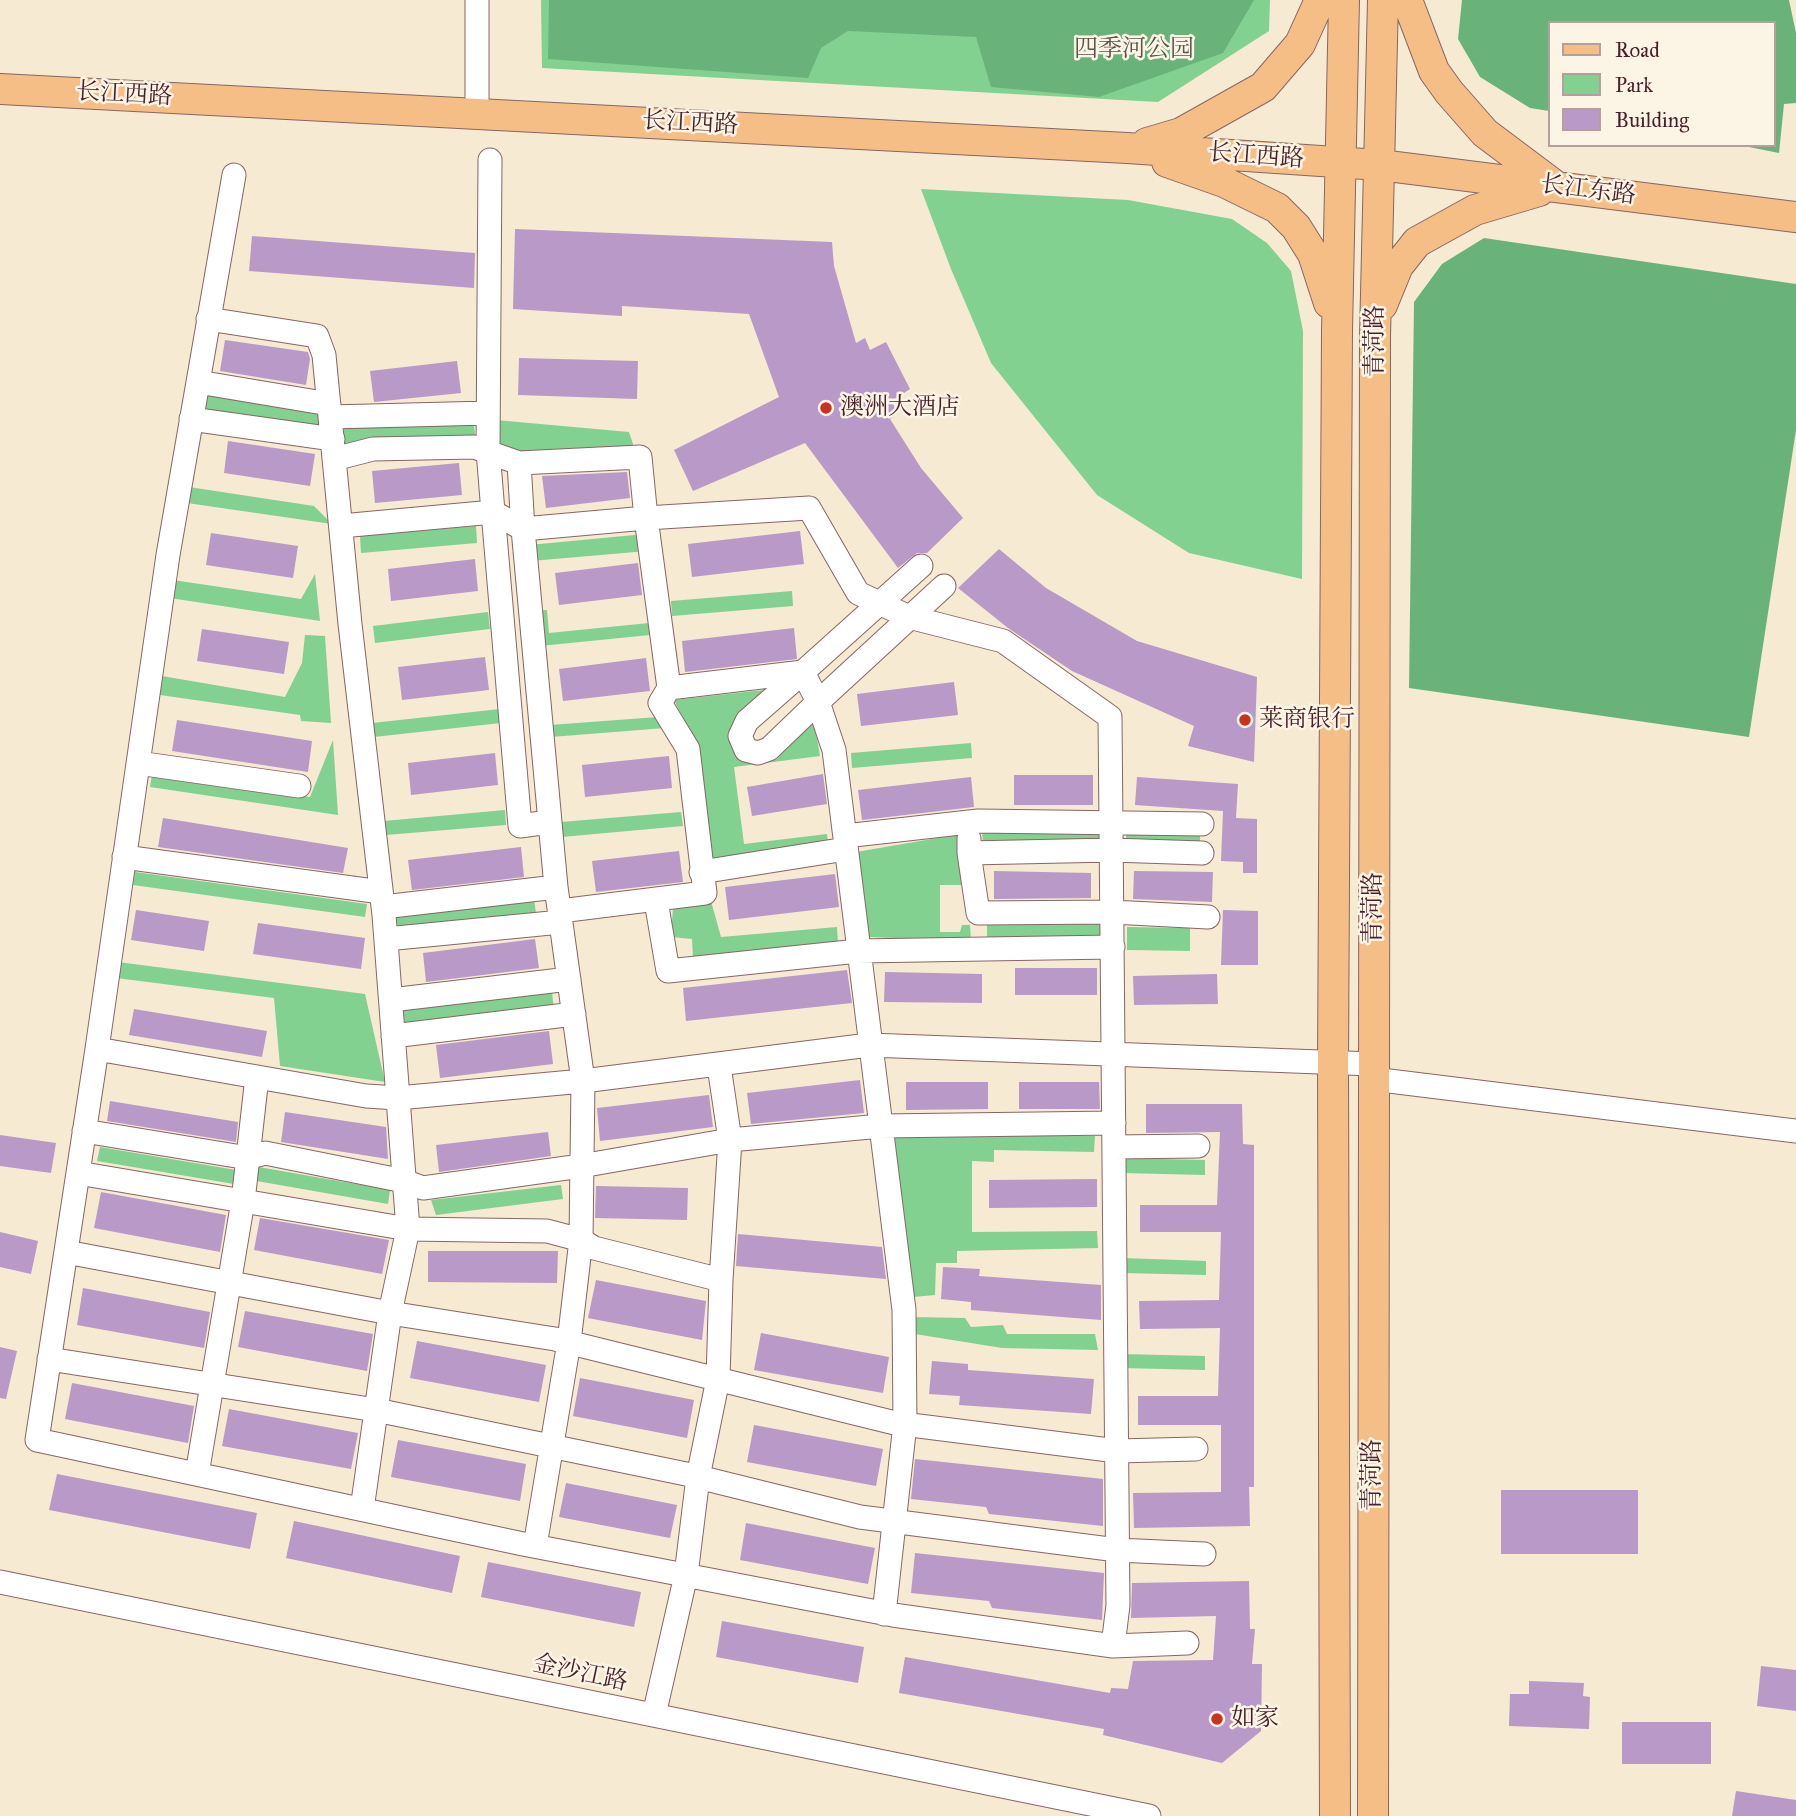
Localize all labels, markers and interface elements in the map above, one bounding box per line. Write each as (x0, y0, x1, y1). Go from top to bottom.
legend (1548, 21, 1775, 147)
park label: 四季河公园 (1074, 36, 1194, 64)
text: Road (1615, 37, 1660, 63)
text: Park (1615, 72, 1653, 98)
street label: 长江西路 (75, 78, 173, 112)
street label: 长江西路 (641, 107, 739, 141)
text: Building (1615, 107, 1689, 133)
street label: 长江西路 (1207, 139, 1305, 175)
street label: 长江东路 (1539, 171, 1637, 211)
street label: 青菏路 (1362, 305, 1390, 377)
place label: 澳洲大酒店 (840, 394, 960, 422)
marker: 澳洲大酒店 (818, 400, 834, 416)
place label: 莱商银行 (1259, 706, 1355, 734)
marker: 莱商银行 (1237, 712, 1253, 728)
street label: 青菏路 (1360, 872, 1388, 944)
street label: 青菏路 (1359, 1439, 1387, 1511)
street label: 金沙江路 (530, 1650, 630, 1698)
place label: 如家 (1231, 1705, 1279, 1733)
marker: 如家 (1209, 1711, 1225, 1727)

